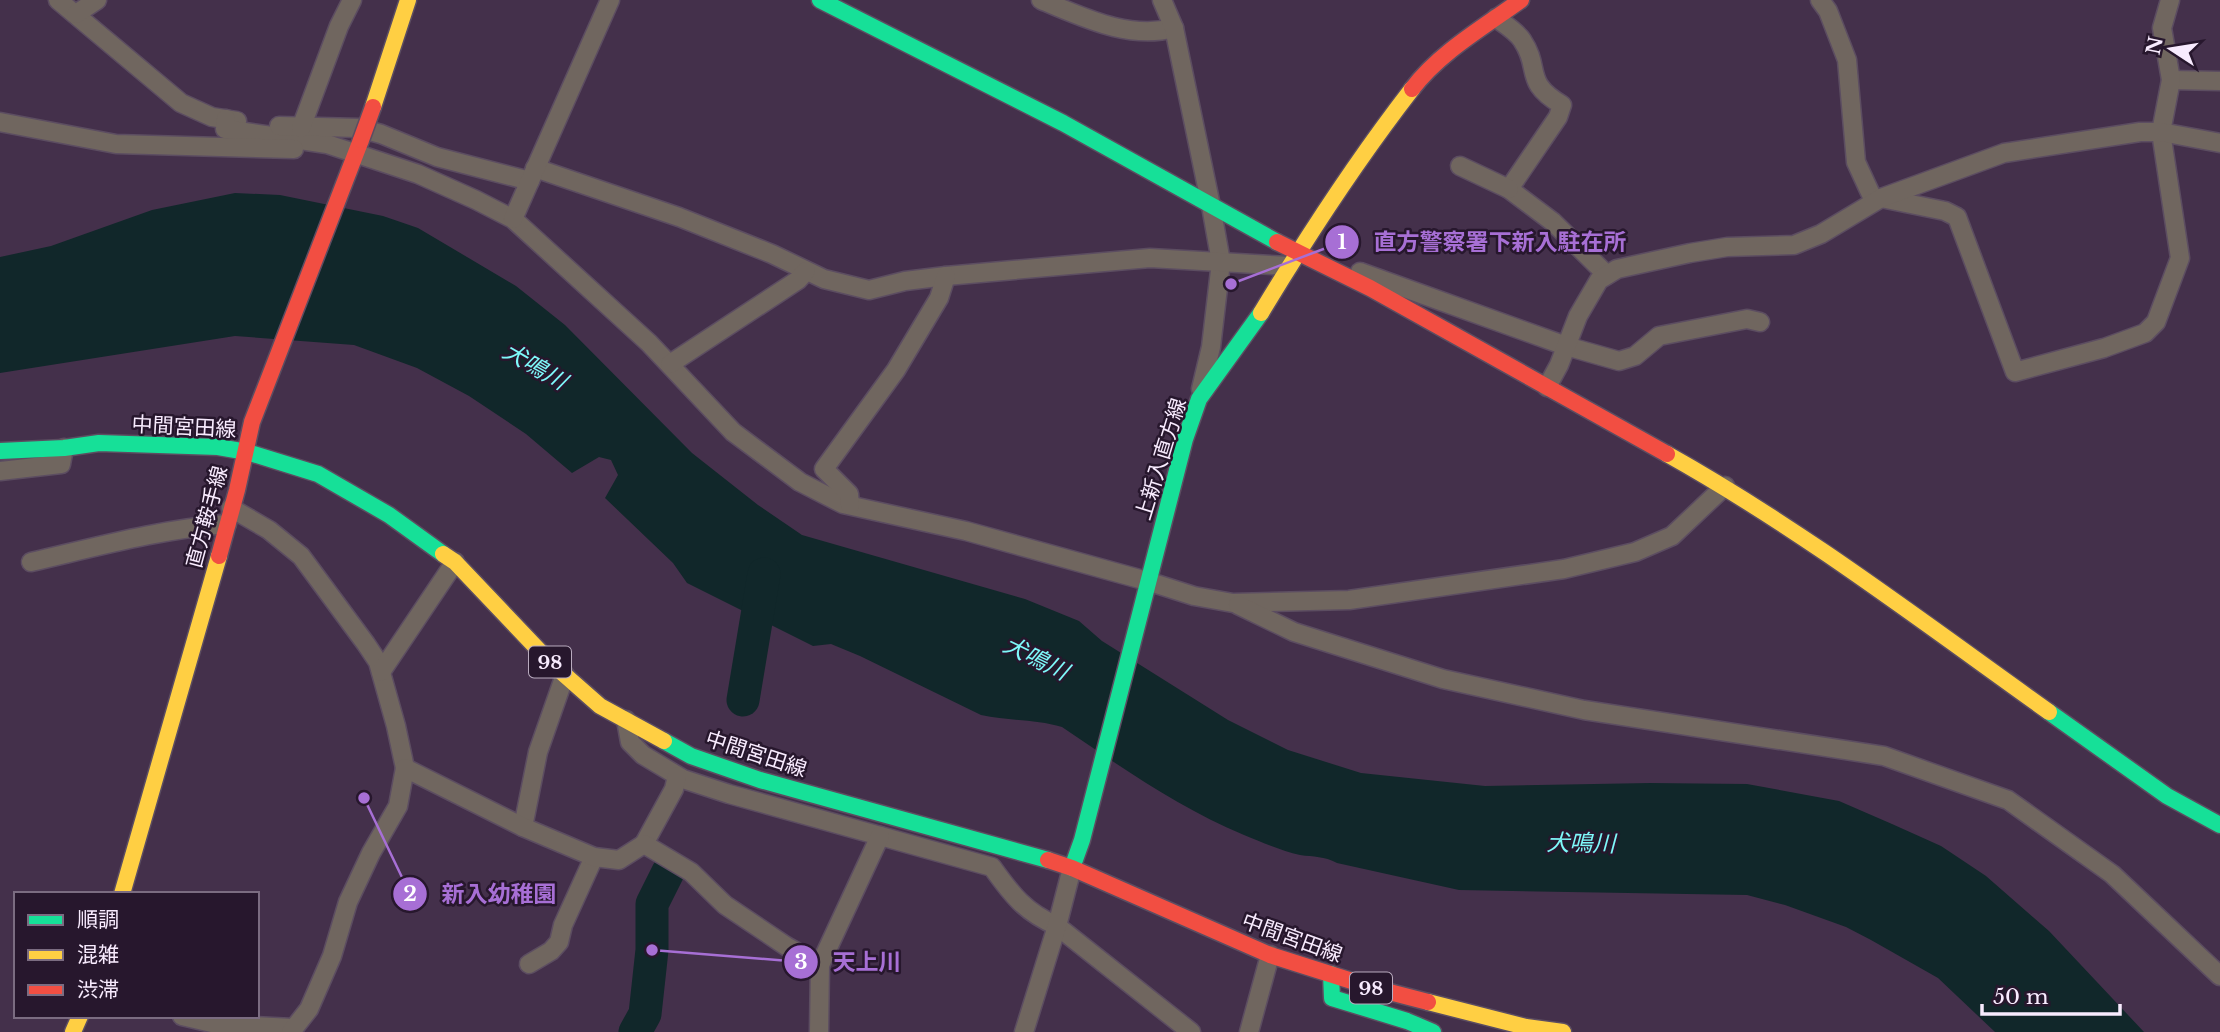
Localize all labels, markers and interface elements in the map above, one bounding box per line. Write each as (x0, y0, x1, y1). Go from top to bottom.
north arrow (2136, 14, 2206, 84)
text: N (2142, 34, 2168, 57)
callout: 直方警察署下新入駐在所 (1324, 220, 1640, 264)
text: 直方警察署下新入駐在所 (1374, 228, 1627, 256)
text: 1 (1337, 229, 1347, 255)
water label: 犬鳴川 (498, 337, 574, 397)
street label: 上新入直方線 (1130, 395, 1192, 523)
street label: 中間宮田線 (131, 411, 237, 443)
street label: 直方鞍手線 (181, 463, 233, 571)
water label: 犬鳴川 (999, 630, 1076, 687)
road number: 98 (529, 646, 571, 678)
street label: 中間宮田線 (702, 725, 810, 783)
water label: 犬鳴川 (1546, 828, 1619, 858)
callout: 新入幼稚園 (393, 872, 571, 916)
text: 新入幼稚園 (442, 880, 557, 908)
text: 2 (403, 881, 417, 907)
legend (14, 892, 259, 1018)
text: 順調 (77, 907, 119, 933)
street label: 中間宮田線 (1238, 908, 1346, 968)
callout: 天上川 (784, 940, 916, 984)
text: 混雑 (77, 942, 119, 968)
text: 天上川 (833, 948, 902, 976)
text: 3 (794, 949, 808, 975)
road number: 98 (1350, 972, 1392, 1004)
scale bar (1982, 972, 2120, 1016)
text: 渋滞 (77, 977, 119, 1003)
text: 50 m (1993, 984, 2049, 1010)

